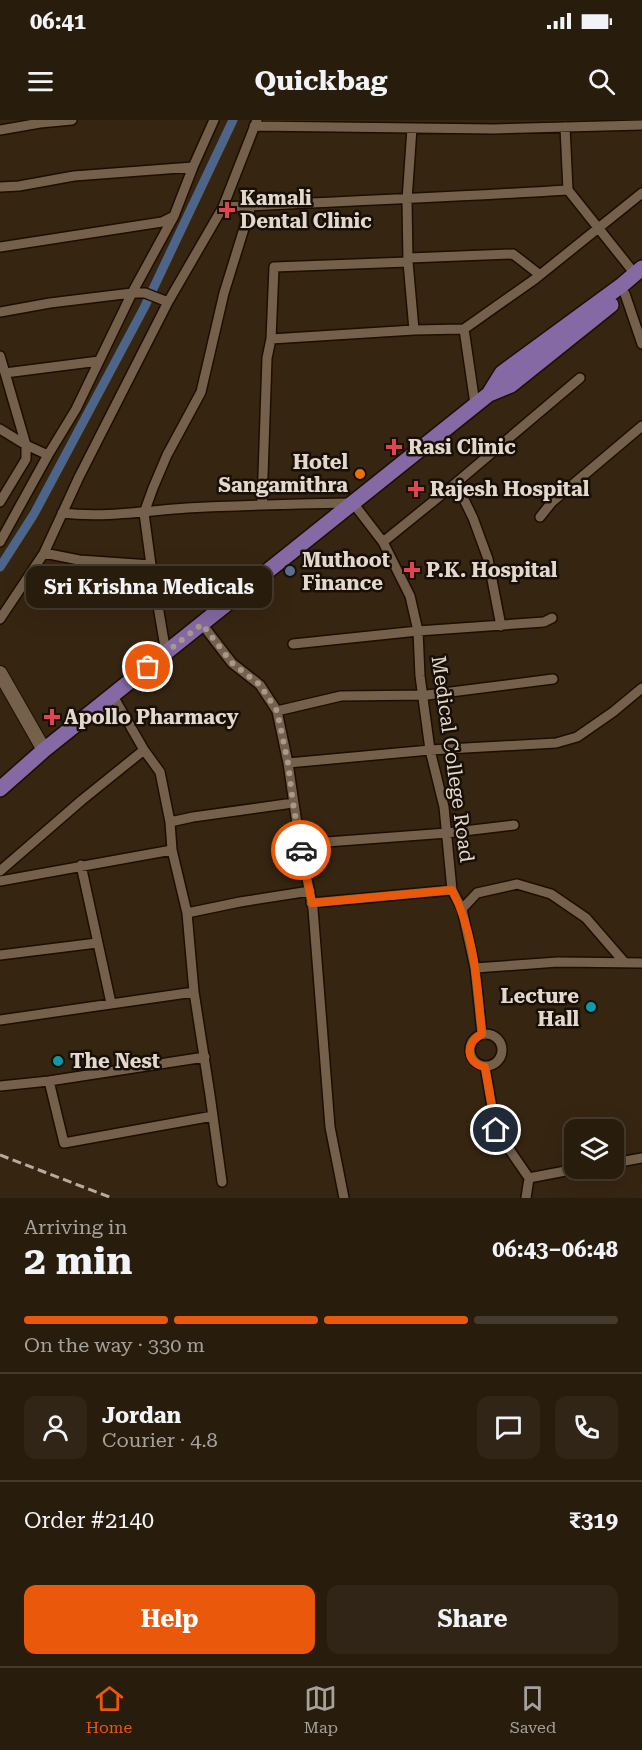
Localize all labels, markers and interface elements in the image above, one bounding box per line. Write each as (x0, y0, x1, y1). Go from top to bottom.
text: 06:41 (30, 9, 86, 34)
icon: menu (24, 65, 57, 98)
text: Quickbag (254, 65, 388, 97)
icon: search (585, 65, 618, 98)
place label: Kamali Dental Clinic (240, 186, 372, 233)
marker: Kamali Dental Clinic (218, 201, 236, 219)
place label: Rasi Clinic (408, 435, 516, 459)
marker: Rasi Clinic (385, 438, 403, 456)
place label: Hotel Sangamithra (218, 450, 348, 497)
marker: Hotel Sangamithra (353, 467, 367, 481)
place label: Rajesh Hospital (430, 477, 590, 501)
marker: Rajesh Hospital (407, 480, 425, 498)
place label: Muthoot Finance (302, 548, 390, 595)
place label: P.K. Hospital (426, 558, 558, 582)
marker: P.K. Hospital (403, 561, 421, 579)
marker: Muthoot Finance (283, 564, 297, 578)
callout: Sri Krishna Medicals (25, 565, 271, 607)
text: Sri Krishna Medicals (44, 575, 254, 599)
pin (122, 641, 173, 692)
icon: bag (131, 650, 164, 683)
street label: Medical College Road (427, 654, 479, 864)
place label: Apollo Pharmacy (64, 705, 239, 729)
marker: Apollo Pharmacy (45, 710, 59, 724)
courier (271, 820, 331, 880)
icon: car (285, 834, 318, 867)
place label: Lecture Hall (501, 984, 579, 1031)
marker: Lecture Hall (584, 1000, 598, 1014)
place label: The Nest (70, 1049, 160, 1073)
marker: The Nest (51, 1054, 65, 1068)
pin (470, 1104, 521, 1155)
icon: home (479, 1113, 512, 1146)
map controls (564, 1119, 624, 1179)
button: layers (564, 1119, 624, 1179)
text: Arriving in (24, 1215, 127, 1239)
text: 06:43–06:48 (492, 1237, 618, 1262)
text: 2 min (24, 1238, 132, 1284)
text: On the way · 330 m (24, 1333, 205, 1357)
button: person (24, 1396, 87, 1459)
button: chat (477, 1396, 540, 1459)
button: phone (555, 1396, 618, 1459)
text: Jordan (102, 1403, 181, 1428)
text: Courier · 4.8 (102, 1428, 218, 1452)
text: Order #2140 (24, 1508, 154, 1533)
text: ₹319 (569, 1508, 618, 1533)
button: Help (24, 1585, 315, 1654)
button: Share (327, 1585, 618, 1654)
tab: Home (86, 1682, 132, 1737)
tab: Map (304, 1682, 338, 1737)
tab: Saved (510, 1682, 556, 1737)

